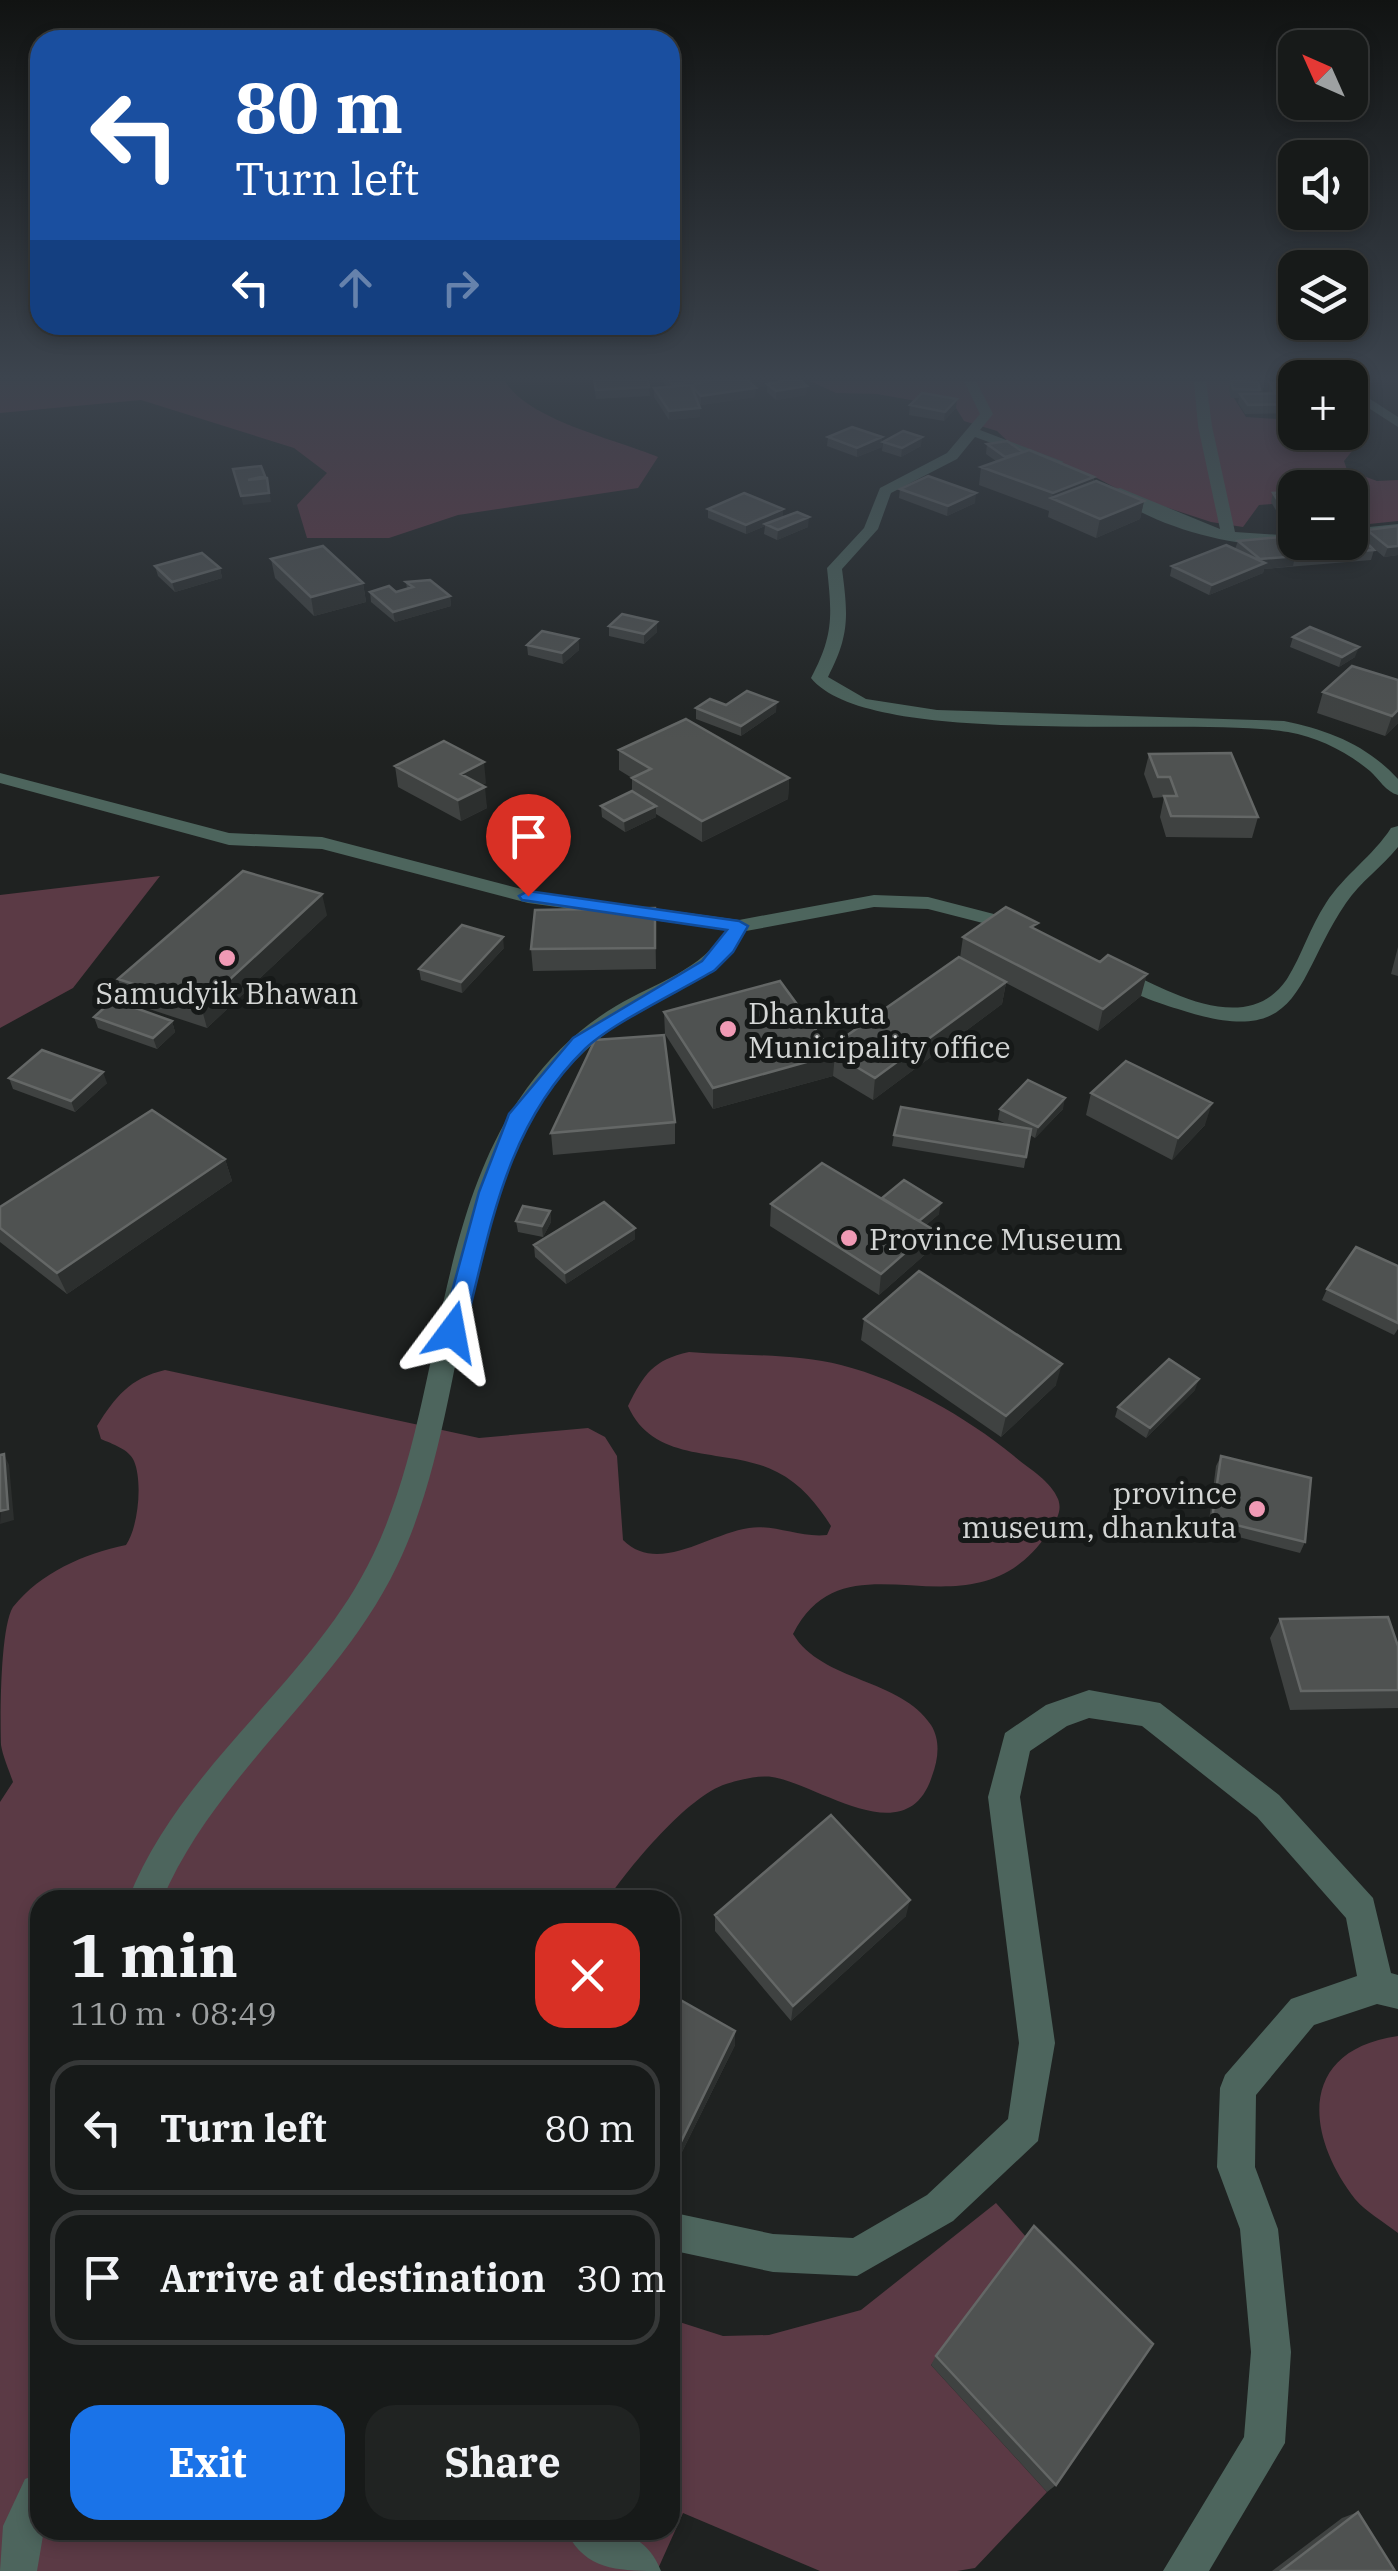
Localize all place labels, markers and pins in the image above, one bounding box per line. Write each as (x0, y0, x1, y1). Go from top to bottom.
pin (486, 794, 571, 897)
marker: Samudyik Bhawan (216, 947, 238, 969)
place label: Samudyik Bhawan (96, 973, 358, 1012)
place label: Dhankuta Municipality office (748, 993, 1011, 1066)
marker: Dhankuta Municipality office (717, 1018, 739, 1040)
place label: Province Museum (869, 1219, 1123, 1258)
marker: Province Museum (838, 1227, 860, 1249)
place label: province museum, dhankuta (961, 1473, 1237, 1546)
marker: province museum, dhankuta (1246, 1498, 1268, 1520)

